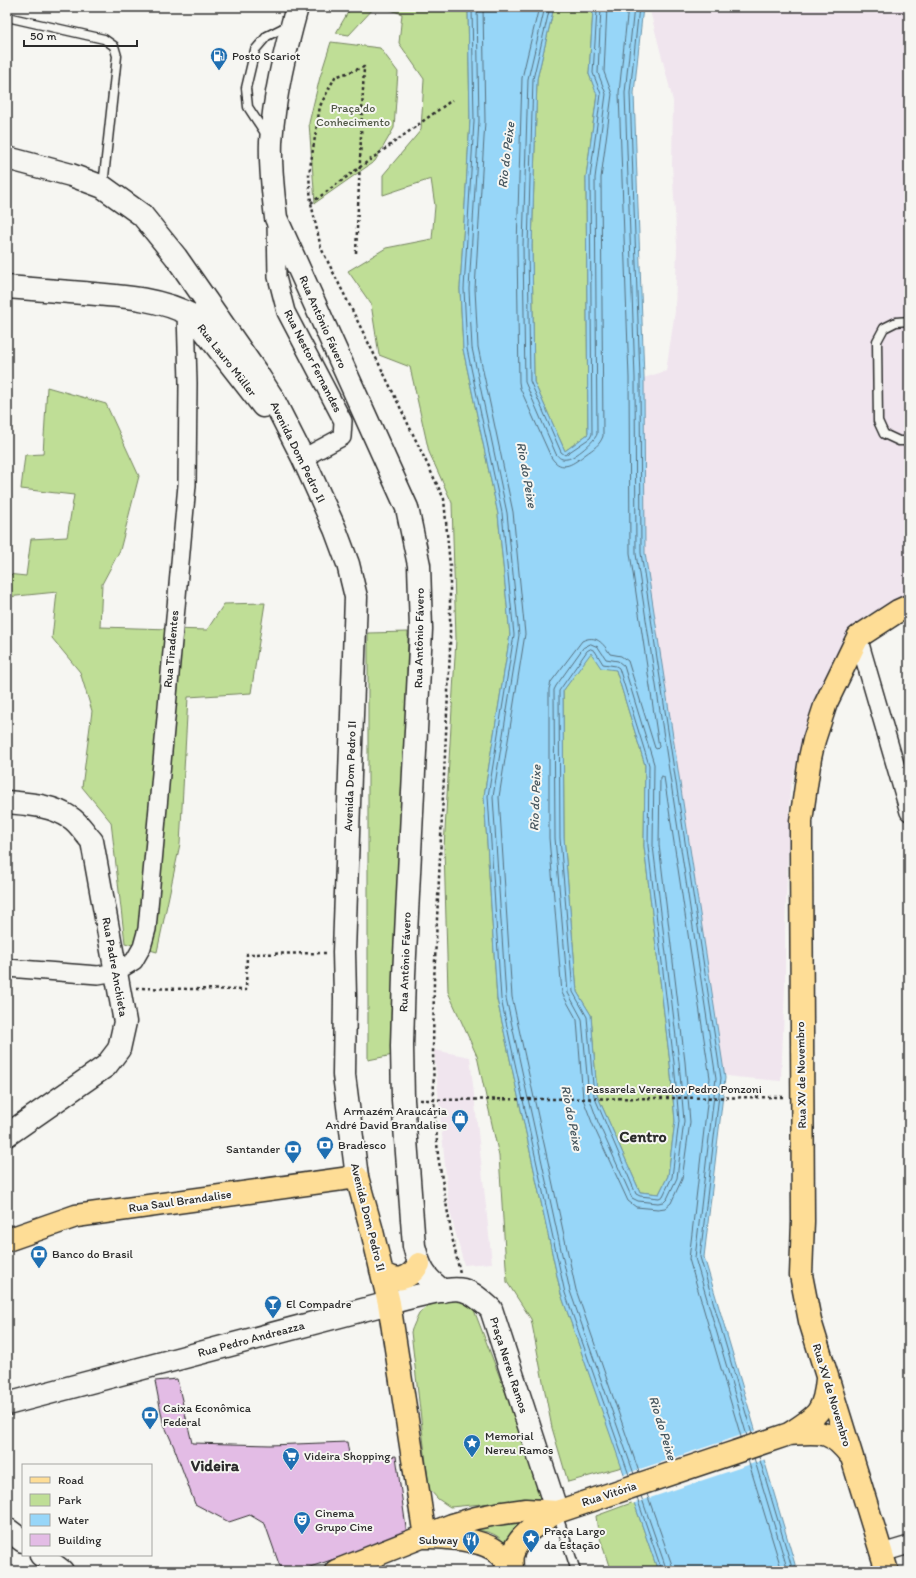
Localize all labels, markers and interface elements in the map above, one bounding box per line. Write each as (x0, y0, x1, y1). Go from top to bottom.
scale bar (24, 22, 137, 48)
text: 50 m (30, 29, 56, 43)
fuel station icon: Posto Scariot (209, 46, 229, 71)
place label: Posto Scariot (232, 49, 301, 63)
park label: Praça do Conhecimento (316, 101, 390, 129)
water label: Rio do Peixe (495, 120, 518, 189)
street label: Rua Antônio Fávero (296, 273, 350, 371)
street label: Rua Nestor Fernandes (281, 307, 345, 415)
street label: Rua Lauro Müller (194, 321, 260, 399)
street label: Avenida Dom Pedro II (267, 399, 329, 505)
water label: Rio do Peixe (514, 441, 540, 510)
street label: Rua Antônio Fávero (411, 588, 427, 688)
street label: Rua Tiradentes (161, 610, 181, 688)
street label: Avenida Dom Pedro II (341, 720, 359, 832)
water label: Rio do Peixe (526, 764, 544, 831)
street label: Rua Antônio Fávero (396, 912, 414, 1012)
street label: Rua Padre Anchieta (99, 916, 131, 1019)
street label: Rua XV de Novembro (793, 1021, 809, 1129)
street label: Passarela Vereador Pedro Ponzoni (586, 1082, 762, 1096)
water label: Rio do Peixe (558, 1084, 586, 1153)
place label: Armazém Araucária André David Brandalise (325, 1104, 448, 1132)
shop icon: Armazém Araucária André David Brandalise (450, 1108, 470, 1133)
district label: Centro (619, 1127, 667, 1146)
bank icon: Bradesco (315, 1135, 335, 1160)
place label: Bradesco (338, 1138, 386, 1152)
bank icon: Santander (283, 1139, 303, 1164)
place label: Santander (226, 1142, 280, 1156)
street label: Avenida Dom Pedro II (348, 1162, 388, 1272)
street label: Rua Saul Brandalise (128, 1187, 233, 1215)
bank icon: Banco do Brasil (29, 1244, 49, 1269)
place label: Banco do Brasil (52, 1247, 134, 1261)
bar icon: El Compadre (263, 1294, 283, 1319)
place label: El Compadre (286, 1297, 352, 1311)
street label: Praça Nereu Ramos (487, 1315, 531, 1415)
street label: Rua Pedro Andreazza (196, 1318, 307, 1360)
street label: Rua XV de Novembro (810, 1342, 854, 1448)
water label: Rio do Peixe (646, 1394, 680, 1463)
place label: Caixa Econômica Federal (163, 1401, 252, 1429)
bank icon: Caixa Econômica Federal (140, 1405, 160, 1430)
place label: Memorial Nereu Ramos (485, 1429, 554, 1457)
place icon: Memorial Nereu Ramos (462, 1433, 482, 1458)
supermarket icon: Videira Shopping (281, 1446, 301, 1471)
place label: Videira Shopping (304, 1449, 391, 1463)
district label: Videira (191, 1456, 240, 1475)
legend (22, 1464, 152, 1556)
text: Road (58, 1473, 84, 1487)
street label: Rua Vitória (580, 1479, 638, 1509)
text: Park (58, 1493, 82, 1507)
place label: Cinema Grupo Cine (315, 1506, 373, 1534)
theatre icon: Cinema Grupo Cine (292, 1510, 312, 1535)
text: Water (58, 1513, 89, 1527)
place label: Praça Largo da Estação (544, 1524, 605, 1552)
place icon: Praça Largo da Estação (521, 1528, 541, 1553)
restaurant icon: Subway (461, 1530, 481, 1555)
text: Building (58, 1533, 102, 1547)
place label: Subway (419, 1533, 458, 1547)

